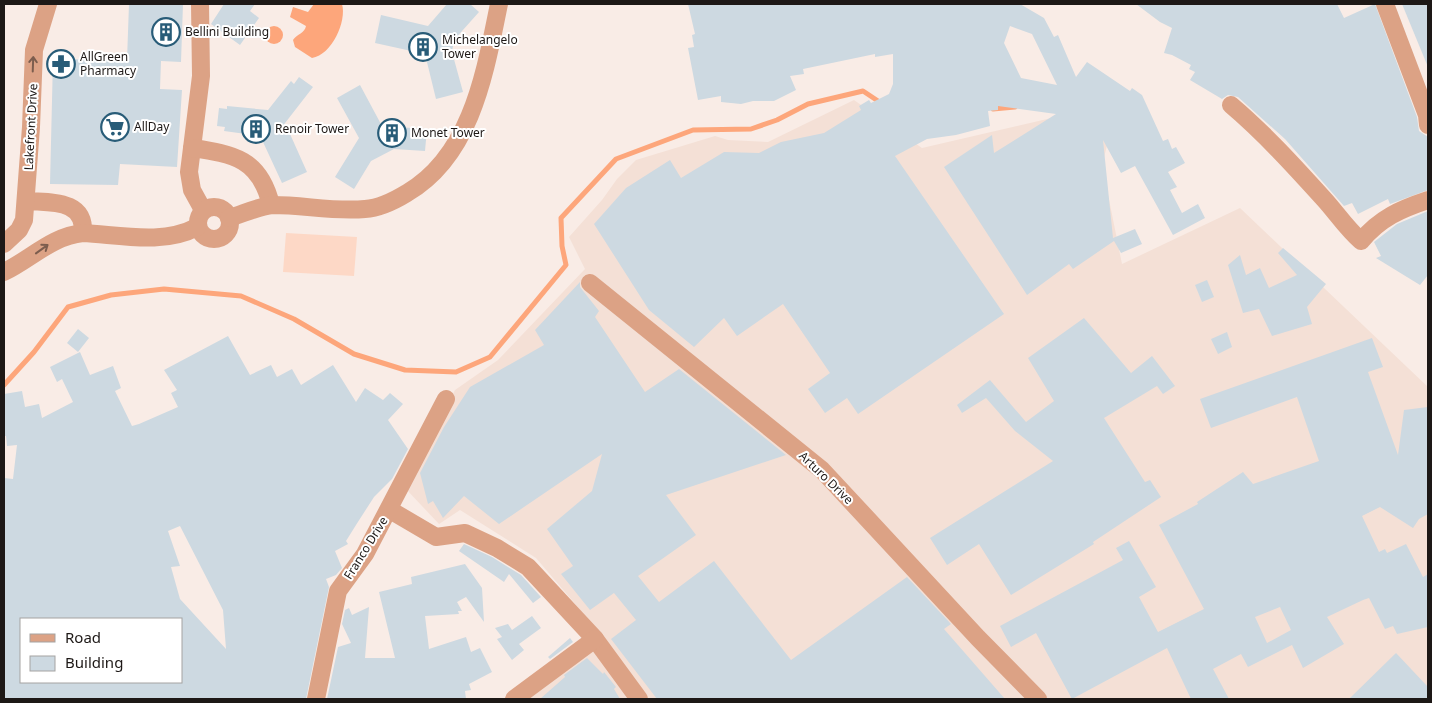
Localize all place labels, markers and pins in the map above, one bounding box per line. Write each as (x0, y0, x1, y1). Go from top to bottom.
building icon: Bellini Building (151, 17, 181, 47)
place label: Bellini Building (185, 23, 269, 40)
place label: Michelangelo Tower (442, 31, 518, 62)
building icon: Michelangelo Tower (408, 32, 438, 62)
place label: AllGreen Pharmacy (80, 48, 137, 79)
pharmacy icon: AllGreen Pharmacy (46, 49, 76, 79)
supermarket icon: AllDay (100, 112, 130, 142)
building icon: Renoir Tower (241, 114, 271, 144)
place label: AllDay (134, 118, 170, 135)
building icon: Monet Tower (377, 118, 407, 148)
place label: Renoir Tower (275, 120, 349, 137)
place label: Monet Tower (411, 124, 485, 141)

